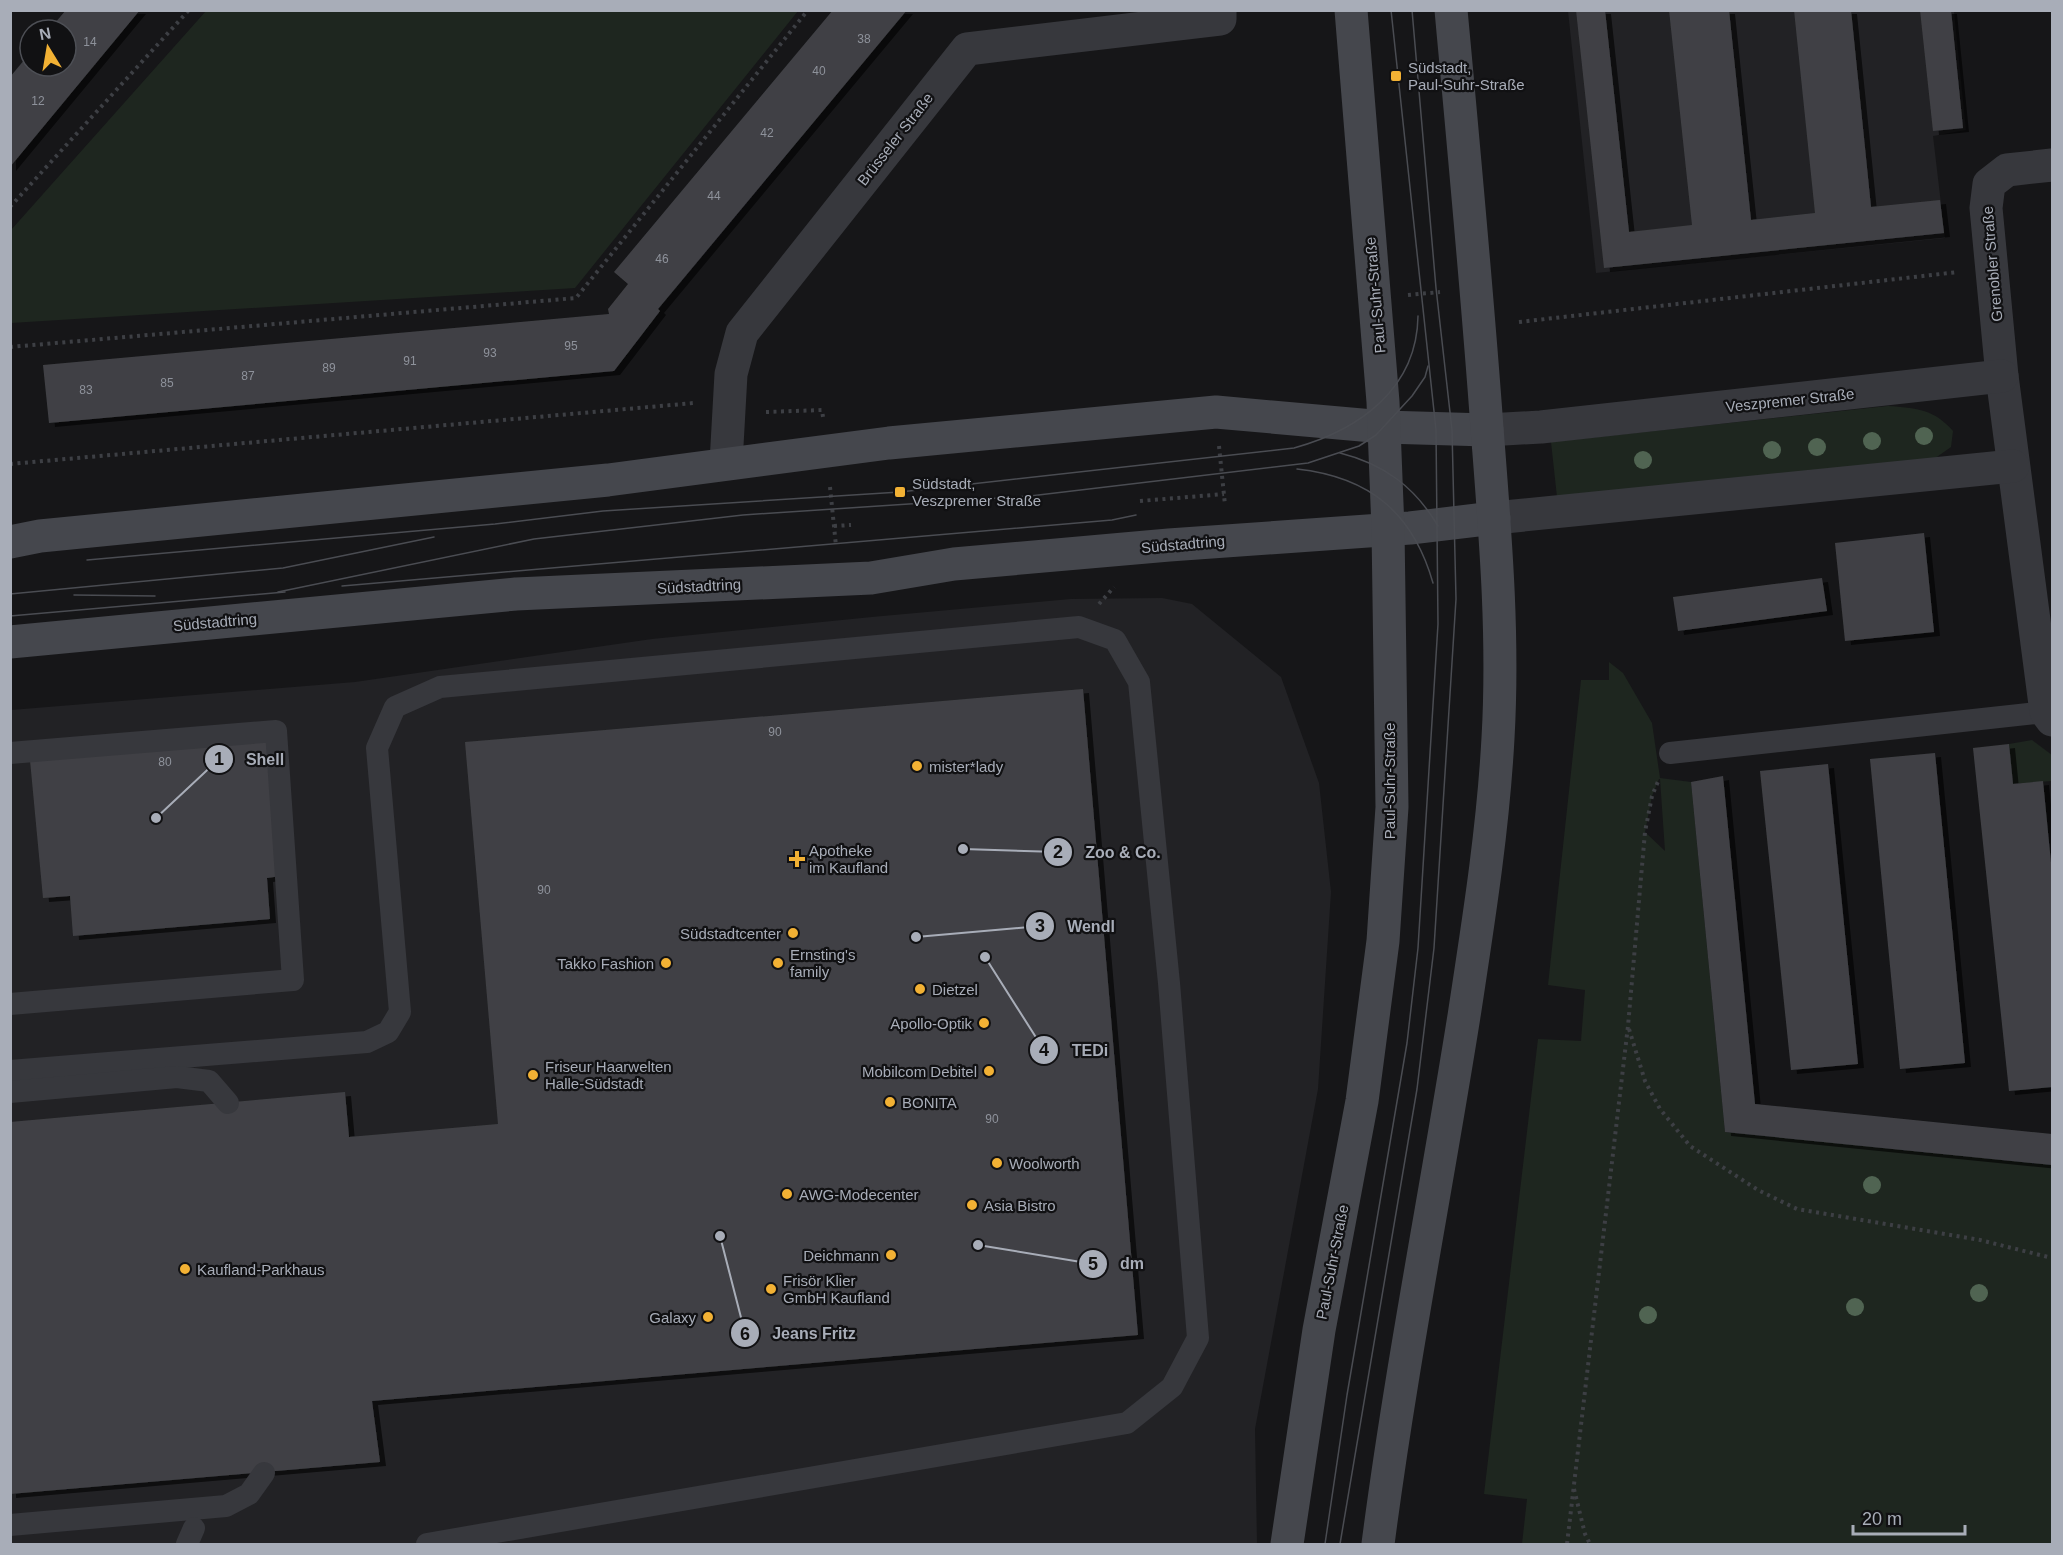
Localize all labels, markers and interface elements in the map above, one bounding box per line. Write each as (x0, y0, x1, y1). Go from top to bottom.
north arrow (18, 18, 78, 78)
text: N (38, 24, 53, 43)
house number: 38 (857, 32, 871, 46)
house number: 14 (83, 35, 97, 49)
place label: Südstadt, Paul-Suhr-Straße (1408, 59, 1525, 93)
house number: 40 (812, 64, 826, 78)
marker: Südstadt, Paul-Suhr-Straße (1389, 69, 1403, 83)
street label: Brüsseler Straße (854, 89, 936, 189)
house number: 12 (31, 94, 45, 108)
house number: 42 (760, 126, 774, 140)
house number: 44 (707, 189, 721, 203)
street label: Grenobler Straße (1978, 206, 2006, 322)
street label: Paul-Suhr-Straße (1361, 236, 1389, 354)
house number: 46 (655, 252, 669, 266)
house number: 95 (564, 339, 578, 353)
house number: 93 (483, 346, 497, 360)
house number: 91 (403, 354, 417, 368)
house number: 89 (322, 361, 336, 375)
house number: 87 (241, 369, 255, 383)
house number: 85 (160, 376, 174, 390)
house number: 83 (79, 383, 93, 397)
street label: Veszpremer Straße (1725, 385, 1855, 415)
place label: Südstadt, Veszpremer Straße (912, 475, 1041, 509)
marker: Südstadt, Veszpremer Straße (893, 485, 907, 499)
street label: Südstadtring (1140, 532, 1226, 556)
street label: Südstadtring (656, 575, 742, 597)
street label: Südstadtring (172, 610, 258, 634)
street label: Paul-Suhr-Straße (1381, 723, 1398, 839)
house number: 90 (768, 725, 782, 739)
callout: Shell (204, 742, 296, 776)
text: 1 (214, 749, 224, 769)
text: Shell (246, 751, 284, 768)
house number: 80 (158, 755, 172, 769)
place label: mister*lady (929, 758, 1004, 775)
marker: mister*lady (910, 759, 924, 773)
callout: Zoo & Co. (1043, 835, 1173, 869)
place label: Apotheke im Kaufland (809, 842, 888, 876)
text: 2 (1053, 842, 1063, 862)
text: Zoo & Co. (1085, 844, 1161, 861)
marker: Apotheke im Kaufland (790, 852, 804, 866)
house number: 90 (537, 883, 551, 897)
callout: Wendl (1025, 909, 1127, 943)
text: 3 (1035, 916, 1045, 936)
text: Wendl (1067, 918, 1115, 935)
place label: Südstadtcenter (680, 925, 781, 942)
marker: Südstadtcenter (786, 926, 800, 940)
place label: Ernsting's family (790, 946, 855, 980)
place label: Takko Fashion (557, 955, 654, 972)
marker: Takko Fashion (659, 956, 673, 970)
marker: Ernsting's family (771, 956, 785, 970)
place label: Dietzel (932, 981, 978, 998)
marker: Dietzel (913, 982, 927, 996)
place label: Apollo-Optik (890, 1015, 972, 1032)
marker: Apollo-Optik (977, 1016, 991, 1030)
callout: TEDi (1029, 1033, 1120, 1067)
text: 4 (1039, 1040, 1049, 1060)
text: TEDi (1072, 1042, 1108, 1059)
place label: Friseur Haarwelten Halle-Südstadt (545, 1058, 672, 1092)
place label: Mobilcom Debitel (862, 1063, 977, 1080)
marker: Mobilcom Debitel (982, 1064, 996, 1078)
marker: Friseur Haarwelten Halle-Südstadt (526, 1068, 540, 1082)
place label: BONITA (902, 1094, 957, 1111)
marker: BONITA (883, 1095, 897, 1109)
house number: 90 (985, 1112, 999, 1126)
place label: Woolworth (1009, 1155, 1080, 1172)
marker: Woolworth (990, 1156, 1004, 1170)
place label: AWG-Modecenter (799, 1186, 918, 1203)
marker: AWG-Modecenter (780, 1187, 794, 1201)
place label: Asia Bistro (984, 1197, 1056, 1214)
marker: Asia Bistro (965, 1198, 979, 1212)
street label: Paul-Suhr-Straße (1313, 1203, 1351, 1321)
place label: Deichmann (803, 1247, 879, 1264)
callout: dm (1078, 1247, 1156, 1281)
marker: Deichmann (884, 1248, 898, 1262)
text: 5 (1088, 1254, 1098, 1274)
text: dm (1120, 1255, 1144, 1272)
place label: Kaufland-Parkhaus (197, 1261, 325, 1278)
marker: Kaufland-Parkhaus (178, 1262, 192, 1276)
place label: Frisör Klier GmbH Kaufland (783, 1272, 890, 1306)
marker: Frisör Klier GmbH Kaufland (764, 1282, 778, 1296)
place label: Galaxy (649, 1309, 696, 1326)
marker: Galaxy (701, 1310, 715, 1324)
callout: Jeans Fritz (730, 1316, 868, 1350)
text: 6 (740, 1324, 750, 1344)
text: Jeans Fritz (772, 1325, 856, 1342)
scale bar (1853, 1498, 1966, 1536)
text: 20 m (1862, 1509, 1902, 1529)

